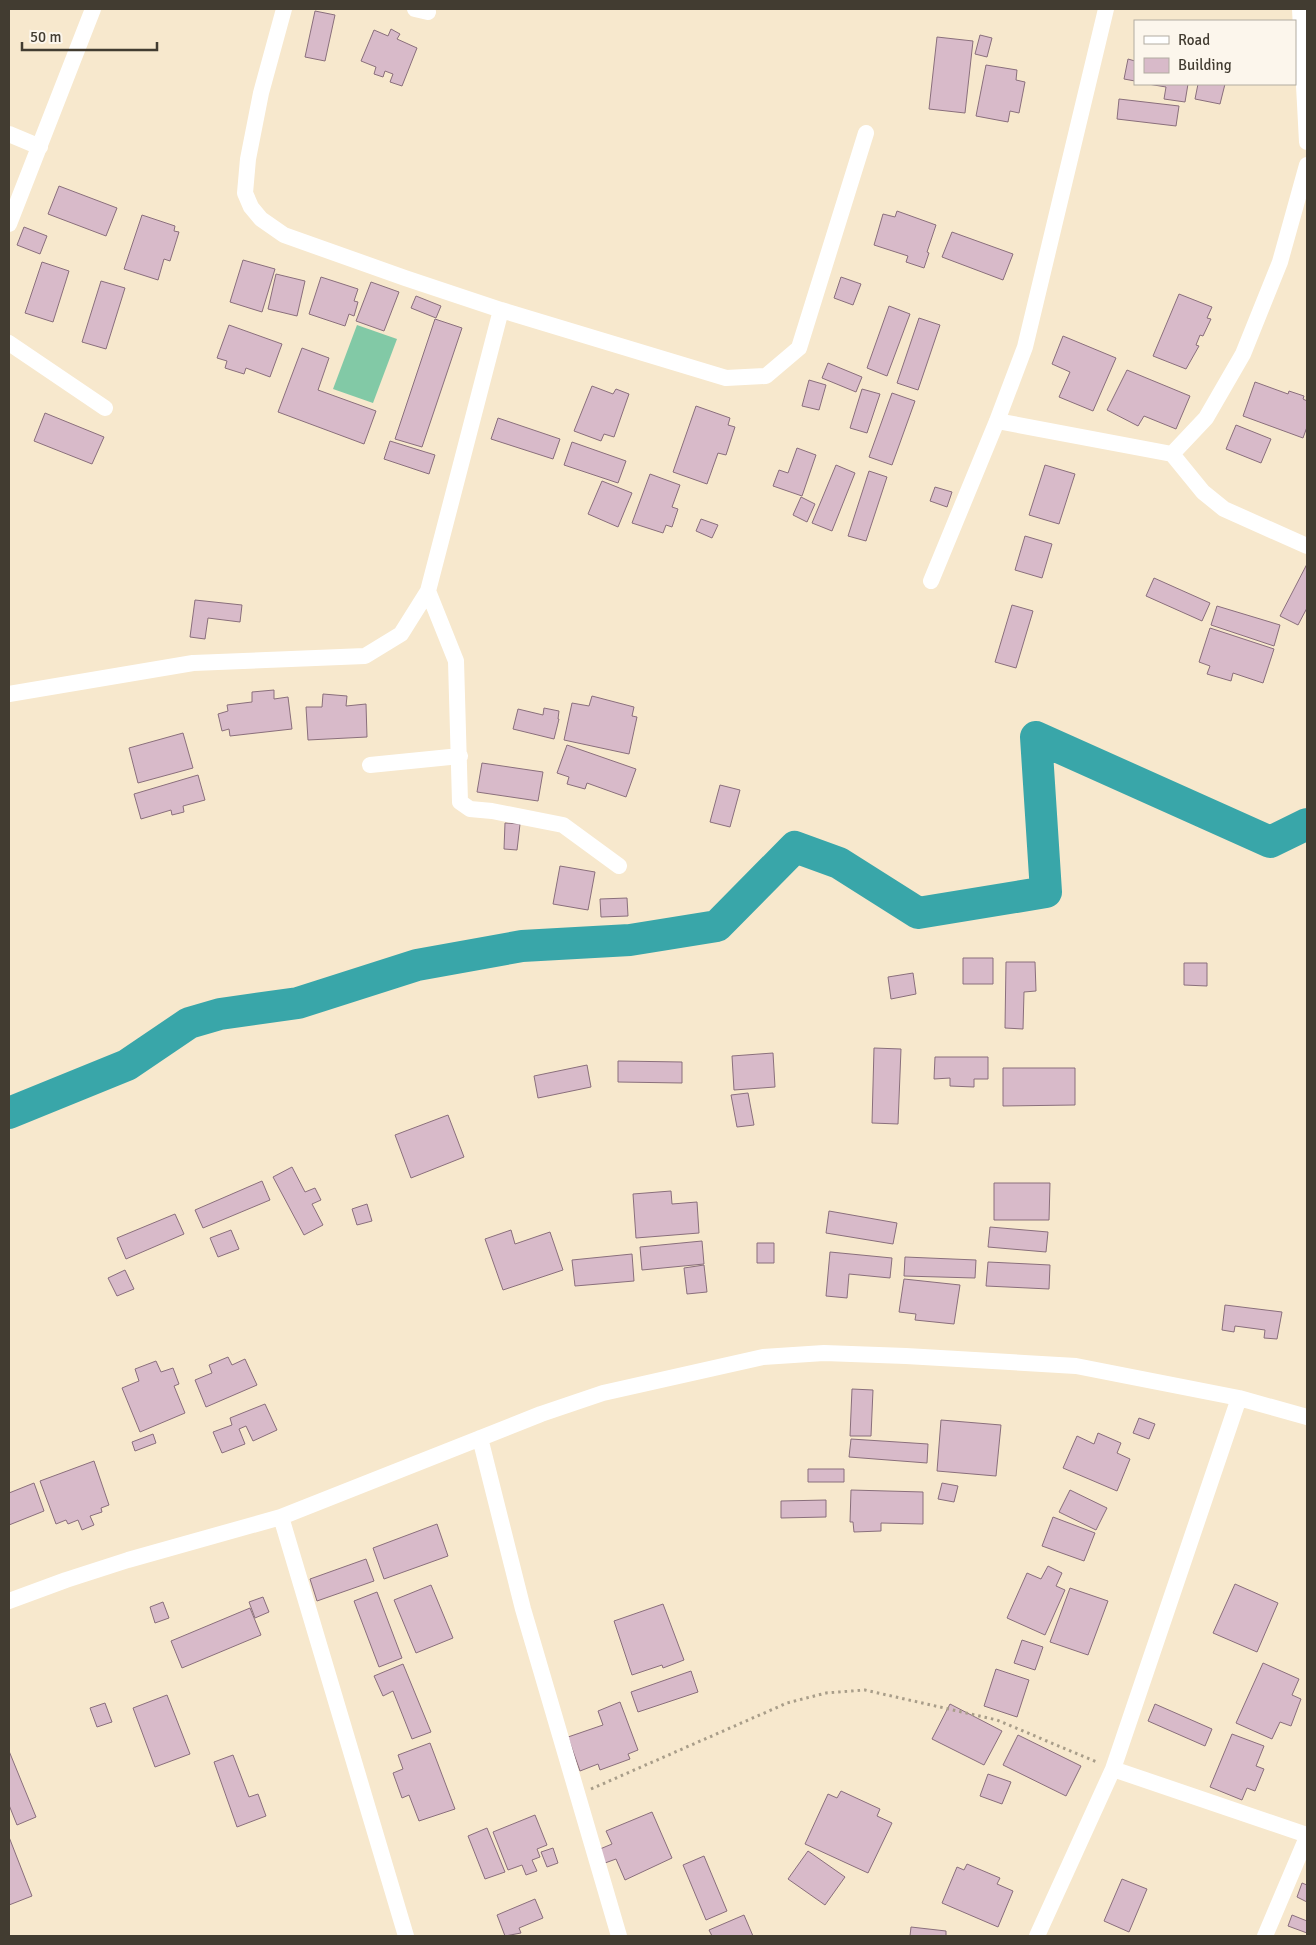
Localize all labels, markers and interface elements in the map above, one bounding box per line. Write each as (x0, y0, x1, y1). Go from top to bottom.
scale bar (22, 20, 158, 52)
legend (1134, 20, 1296, 85)
text: 50 m (30, 28, 61, 46)
text: Road (1178, 31, 1210, 49)
text: Building (1178, 56, 1232, 74)

